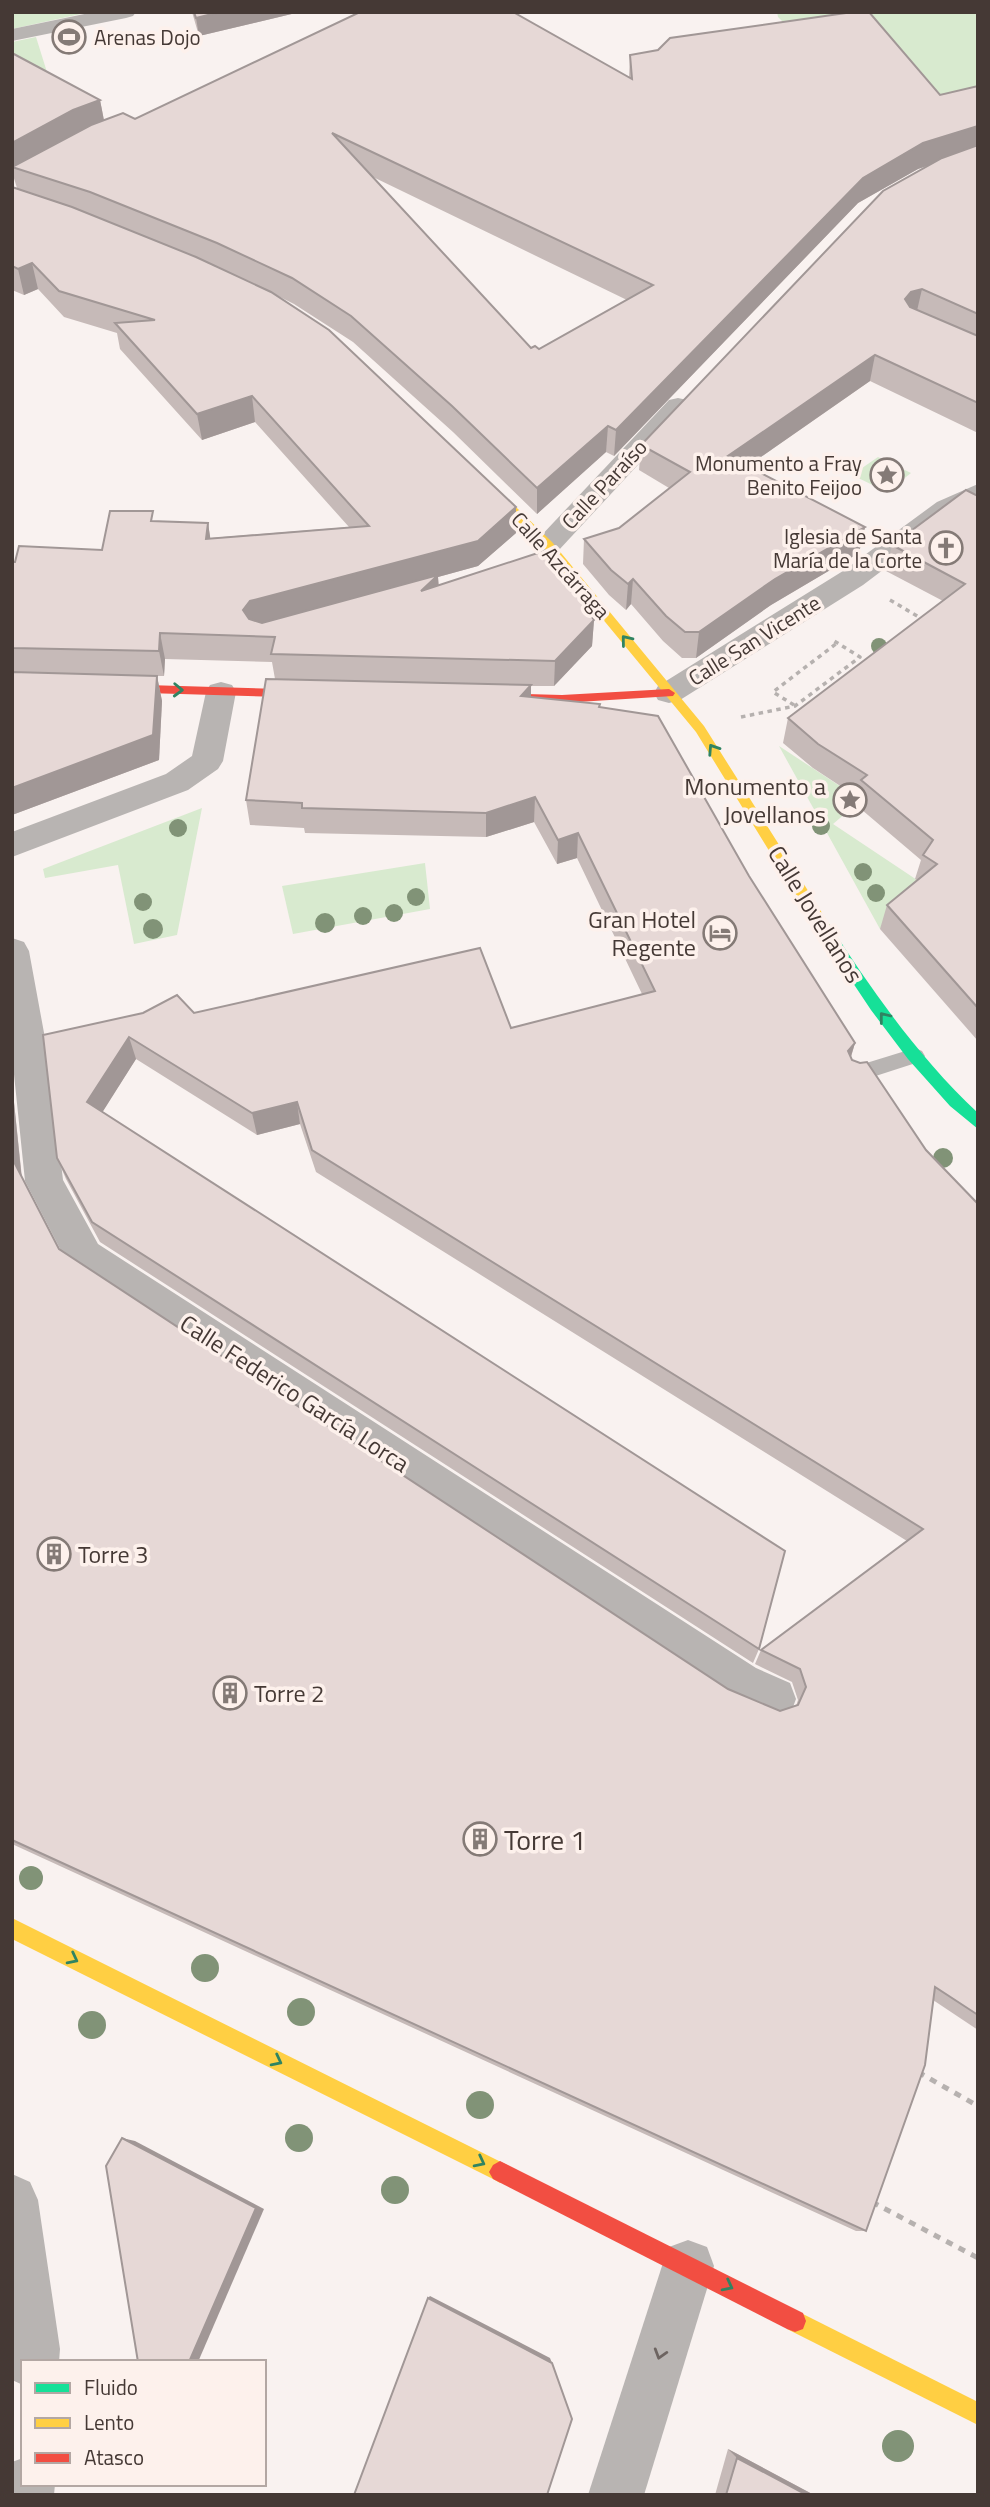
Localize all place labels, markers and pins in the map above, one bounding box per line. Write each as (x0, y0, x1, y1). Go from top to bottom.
sports icon: Arenas Dojo (50, 18, 88, 56)
place label: Arenas Dojo (94, 21, 201, 53)
place label: Monumento a Fray Benito Feijoo (695, 447, 862, 503)
place icon: Monumento a Fray Benito Feijoo (868, 456, 906, 494)
place label: Iglesia de Santa María de la Corte (773, 520, 922, 576)
church icon: Iglesia de Santa María de la Corte (927, 529, 965, 567)
place label: Monumento a Jovellanos (684, 768, 826, 832)
place icon: Monumento a Jovellanos (831, 781, 869, 819)
place label: Gran Hotel Regente (588, 901, 696, 965)
hotel icon: Gran Hotel Regente (701, 914, 739, 952)
building icon: Torre 3 (35, 1535, 73, 1573)
place label: Torre 3 (78, 1536, 148, 1572)
building icon: Torre 2 (211, 1674, 249, 1712)
place label: Torre 2 (254, 1675, 324, 1711)
place label: Torre 1 (504, 1818, 586, 1861)
building icon: Torre 1 (461, 1820, 499, 1858)

